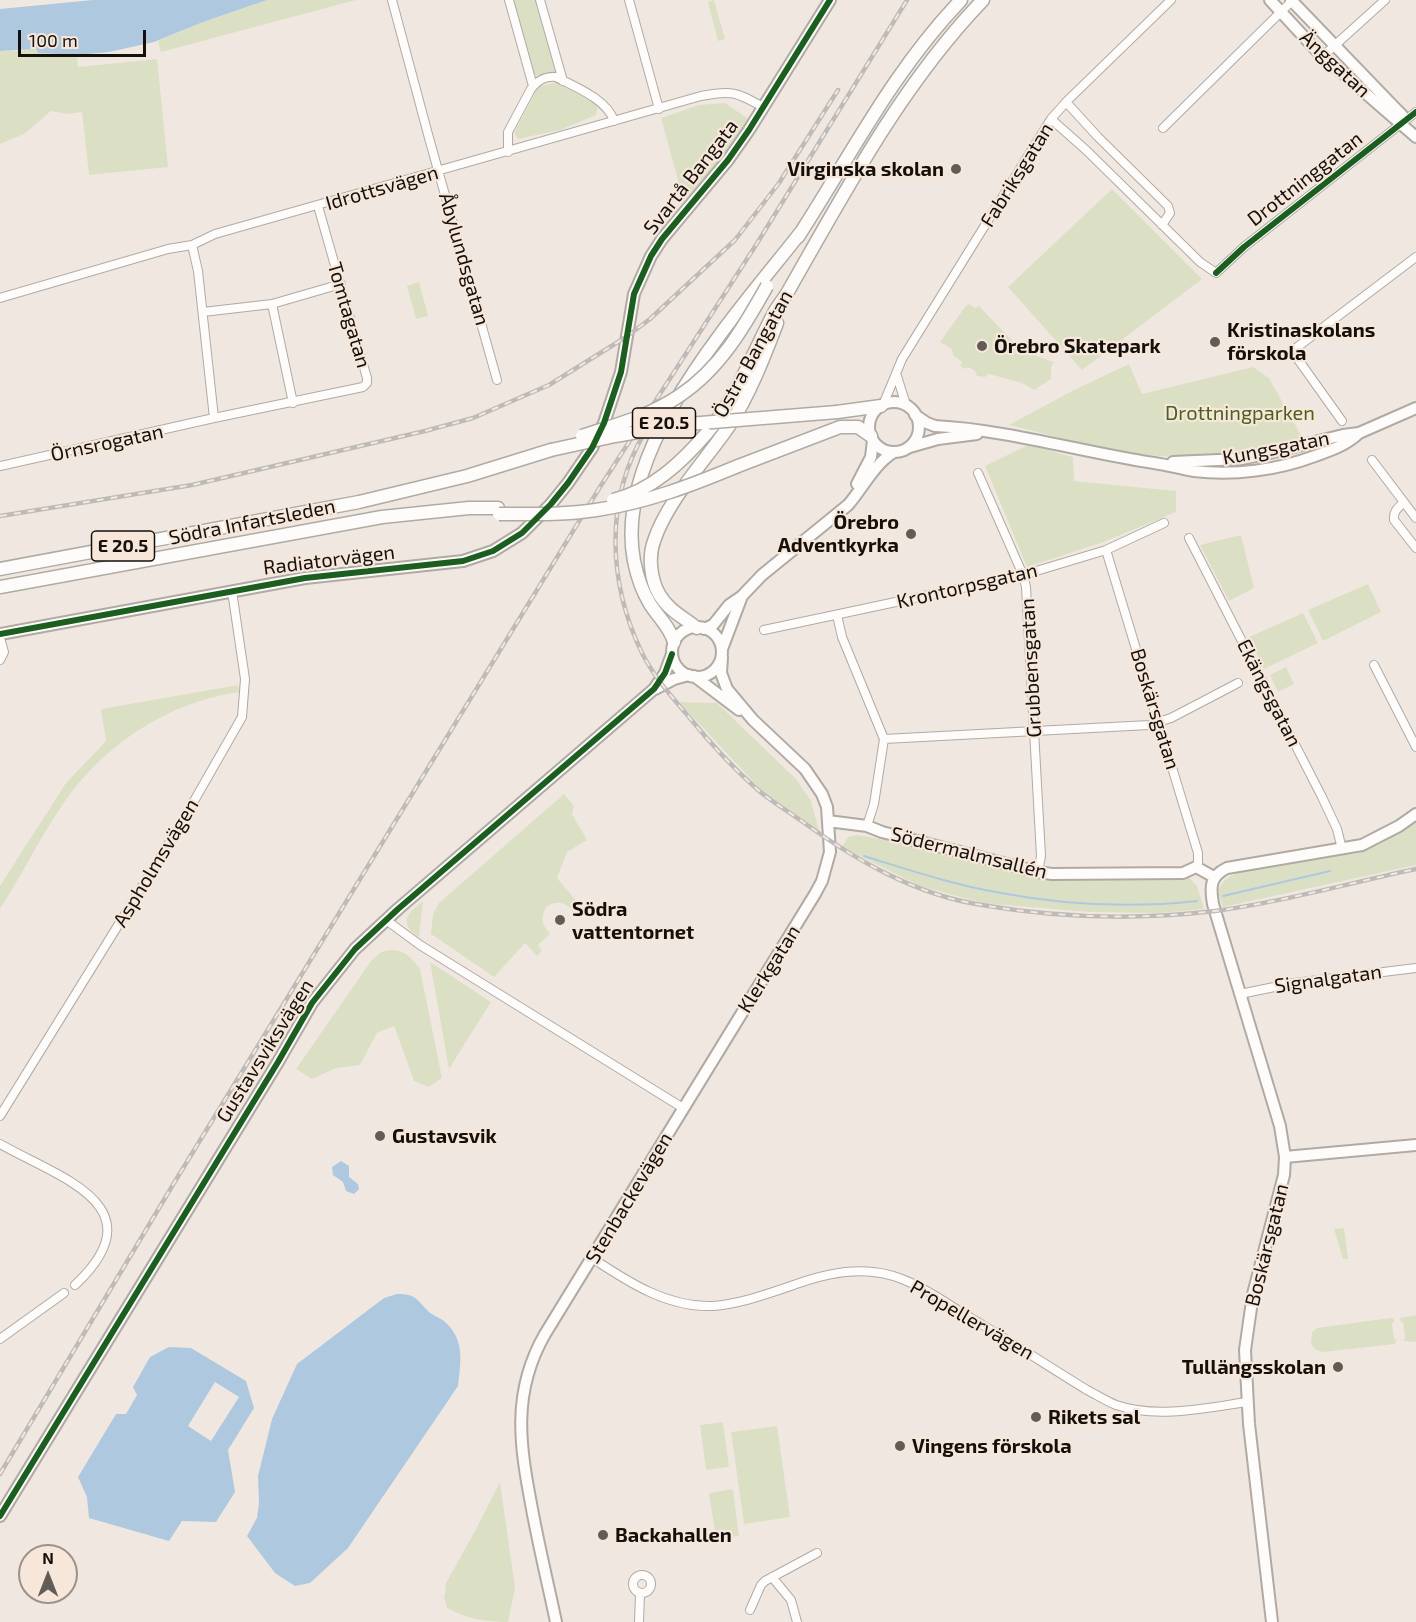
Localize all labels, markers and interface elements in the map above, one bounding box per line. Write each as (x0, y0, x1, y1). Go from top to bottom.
scale bar (21, 18, 148, 56)
street label: Änggatan (1295, 25, 1375, 103)
text: 100 m (29, 29, 78, 51)
street label: Svartå Bangata (639, 115, 743, 239)
street label: Fabriksgatan (975, 118, 1059, 232)
street label: Drottninggatan (1243, 127, 1367, 231)
place label: Virginska skolan (787, 157, 944, 181)
street label: Idrottsvägen (323, 160, 441, 216)
marker: Virginska skolan (949, 162, 963, 176)
street label: Åbylundsgatan (434, 190, 494, 328)
street label: Tomtagatan (322, 259, 376, 371)
street label: Östra Bangatan (708, 286, 798, 422)
place label: Kristinaskolans förskola (1227, 318, 1375, 365)
place label: Örebro Skatepark (994, 334, 1161, 358)
marker: Kristinaskolans förskola (1208, 335, 1222, 349)
marker: Örebro Skatepark (975, 339, 989, 353)
park label: Drottningparken (1165, 401, 1315, 425)
road number: E 20.5 (632, 408, 696, 438)
street label: Örnsrogatan (48, 419, 166, 467)
street label: Kungsgatan (1221, 426, 1331, 470)
street label: Södra Infartsleden (167, 494, 337, 550)
place label: Örebro Adventkyrka (778, 510, 899, 557)
marker: Örebro Adventkyrka (904, 527, 918, 541)
road number: E 20.5 (92, 531, 154, 561)
street label: Radiatorvägen (262, 540, 396, 580)
street label: Krontorpsgatan (894, 558, 1040, 614)
street label: Grubbensgatan (1015, 598, 1047, 738)
street label: Ekängsgatan (1232, 635, 1306, 751)
street label: Boskärsgatan (1125, 645, 1185, 773)
street label: Aspholmsvägen (108, 794, 204, 932)
street label: Södermalmsallén (888, 822, 1050, 884)
place label: Södra vattentornet (572, 897, 694, 944)
marker: Södra vattentornet (553, 913, 567, 927)
street label: Klerkgatan (733, 921, 805, 1017)
street label: Signalgatan (1273, 960, 1383, 998)
street label: Gustavsviksvägen (211, 975, 319, 1127)
place label: Gustavsvik (392, 1124, 497, 1148)
street label: Stenbackevägen (580, 1128, 678, 1268)
marker: Gustavsvik (373, 1129, 387, 1143)
street label: Boskärsgatan (1240, 1181, 1294, 1309)
street label: Propellervägen (906, 1275, 1038, 1365)
place label: Tullängsskolan (1182, 1355, 1326, 1379)
marker: Tullängsskolan (1331, 1360, 1345, 1374)
place label: Rikets sal (1048, 1405, 1140, 1429)
marker: Rikets sal (1029, 1410, 1043, 1424)
place label: Vingens förskola (912, 1434, 1072, 1458)
marker: Vingens förskola (893, 1439, 907, 1453)
place label: Backahallen (615, 1523, 732, 1547)
marker: Backahallen (596, 1528, 610, 1542)
north arrow (18, 1544, 78, 1604)
text: N (42, 1548, 54, 1567)

